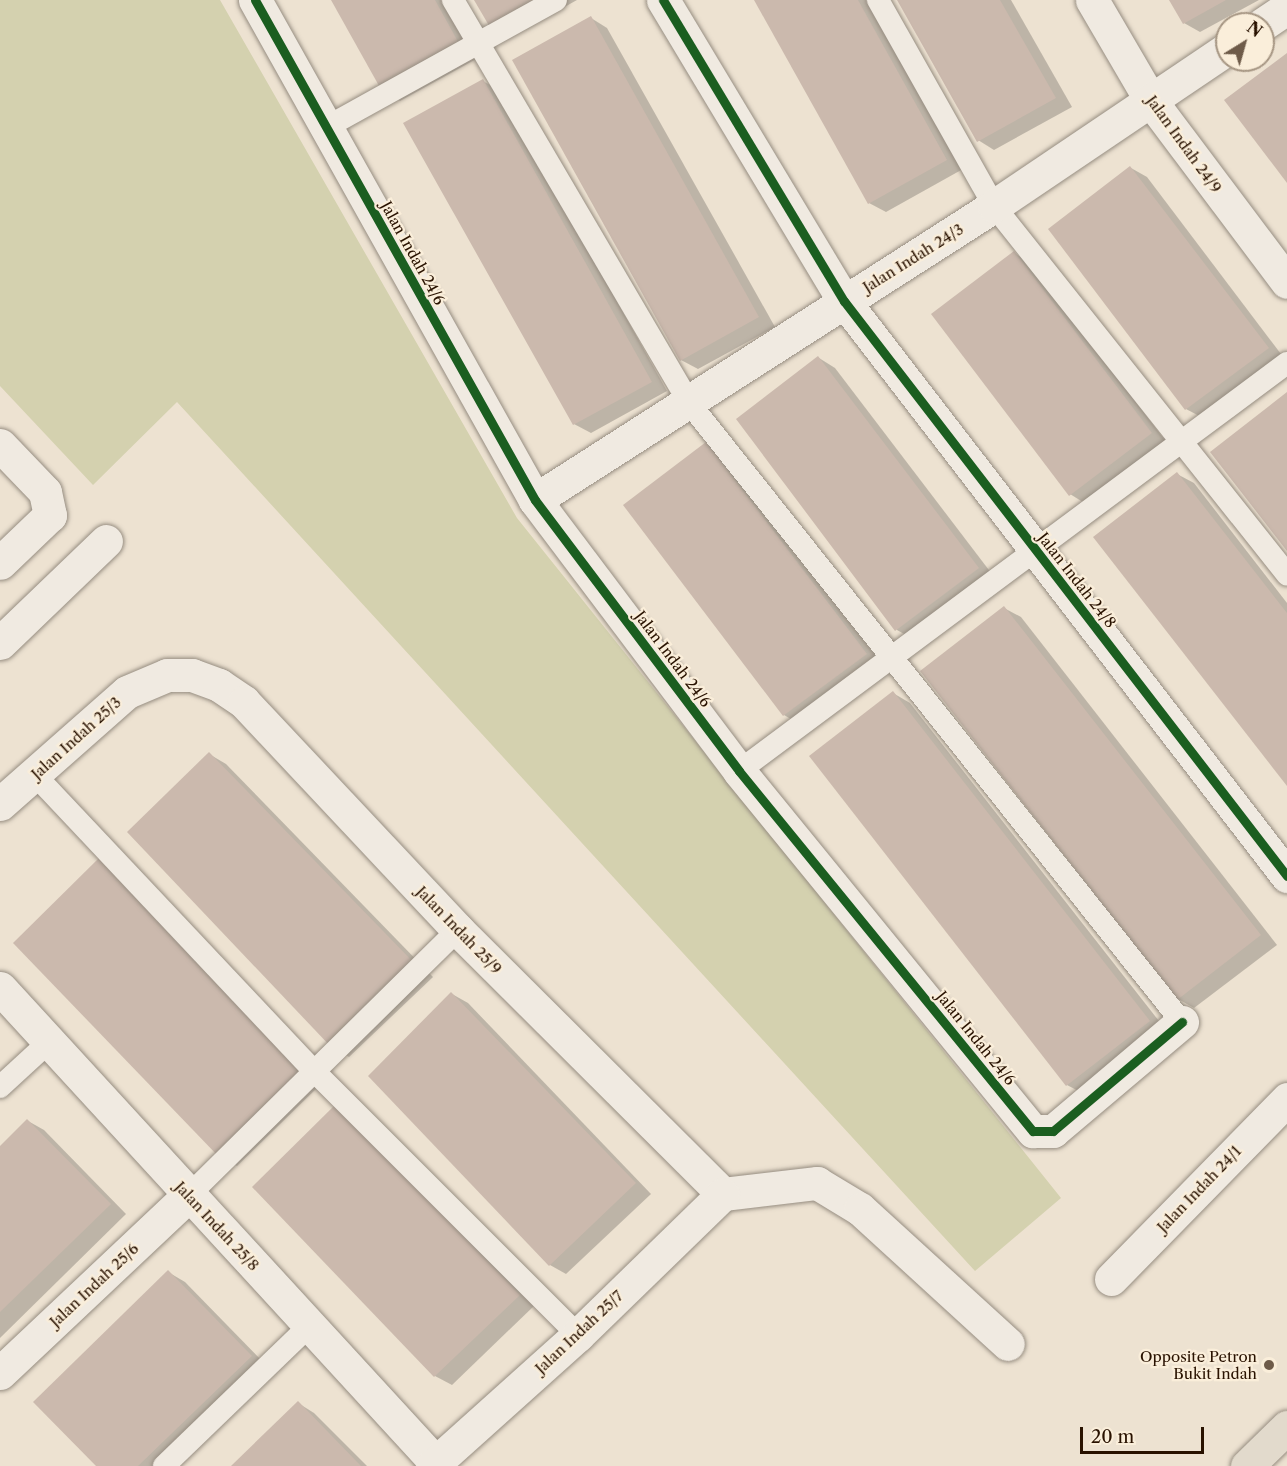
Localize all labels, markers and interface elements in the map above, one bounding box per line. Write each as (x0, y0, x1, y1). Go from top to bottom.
north arrow (1215, 12, 1275, 72)
text: N (1243, 17, 1266, 41)
street label: Jalan Indah 24/9 (1143, 92, 1225, 196)
street label: Jalan Indah 24/6 (377, 198, 449, 308)
street label: Jalan Indah 24/3 (859, 220, 967, 296)
street label: Jalan Indah 24/8 (1034, 529, 1120, 631)
street label: Jalan Indah 24/6 (631, 607, 715, 711)
street label: Jalan Indah 25/3 (27, 693, 125, 783)
street label: Jalan Indah 25/9 (413, 882, 505, 978)
street label: Jalan Indah 24/6 (933, 987, 1019, 1089)
street label: Jalan Indah 24/1 (1153, 1142, 1245, 1236)
street label: Jalan Indah 25/8 (171, 1178, 263, 1274)
street label: Jalan Indah 25/6 (46, 1239, 142, 1331)
street label: Jalan Indah 25/7 (531, 1287, 627, 1377)
place label: Opposite Petron Bukit Indah (1140, 1347, 1257, 1382)
marker: Opposite Petron Bukit Indah (1262, 1358, 1276, 1372)
scale bar (1083, 1415, 1208, 1453)
text: 20 m (1091, 1426, 1134, 1448)

